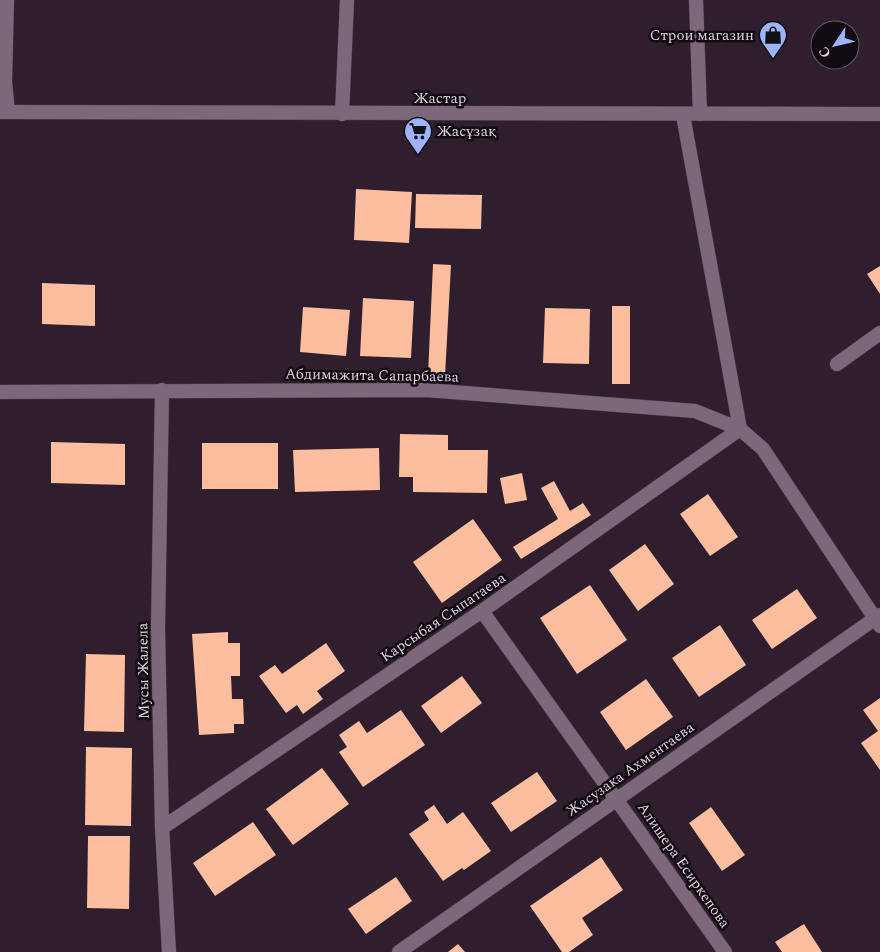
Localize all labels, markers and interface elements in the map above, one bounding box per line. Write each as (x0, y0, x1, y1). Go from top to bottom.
shop icon: Строи магазин (758, 20, 788, 59)
north arrow (810, 20, 860, 70)
place label: Строи магазин (650, 24, 754, 47)
text: С (813, 42, 836, 62)
street label: Жастар (414, 87, 466, 110)
supermarket icon: Жасұзақ (403, 116, 433, 155)
place label: Жасұзақ (437, 120, 497, 143)
street label: Абдимажита Сапарбаева (285, 362, 460, 389)
street label: Карсыбая Сыпатаева (376, 566, 511, 668)
street label: Мусы Жалела (131, 622, 156, 719)
street label: Жасузака Ахментаева (561, 716, 700, 823)
street label: Алишера Есиркепова (631, 798, 736, 933)

